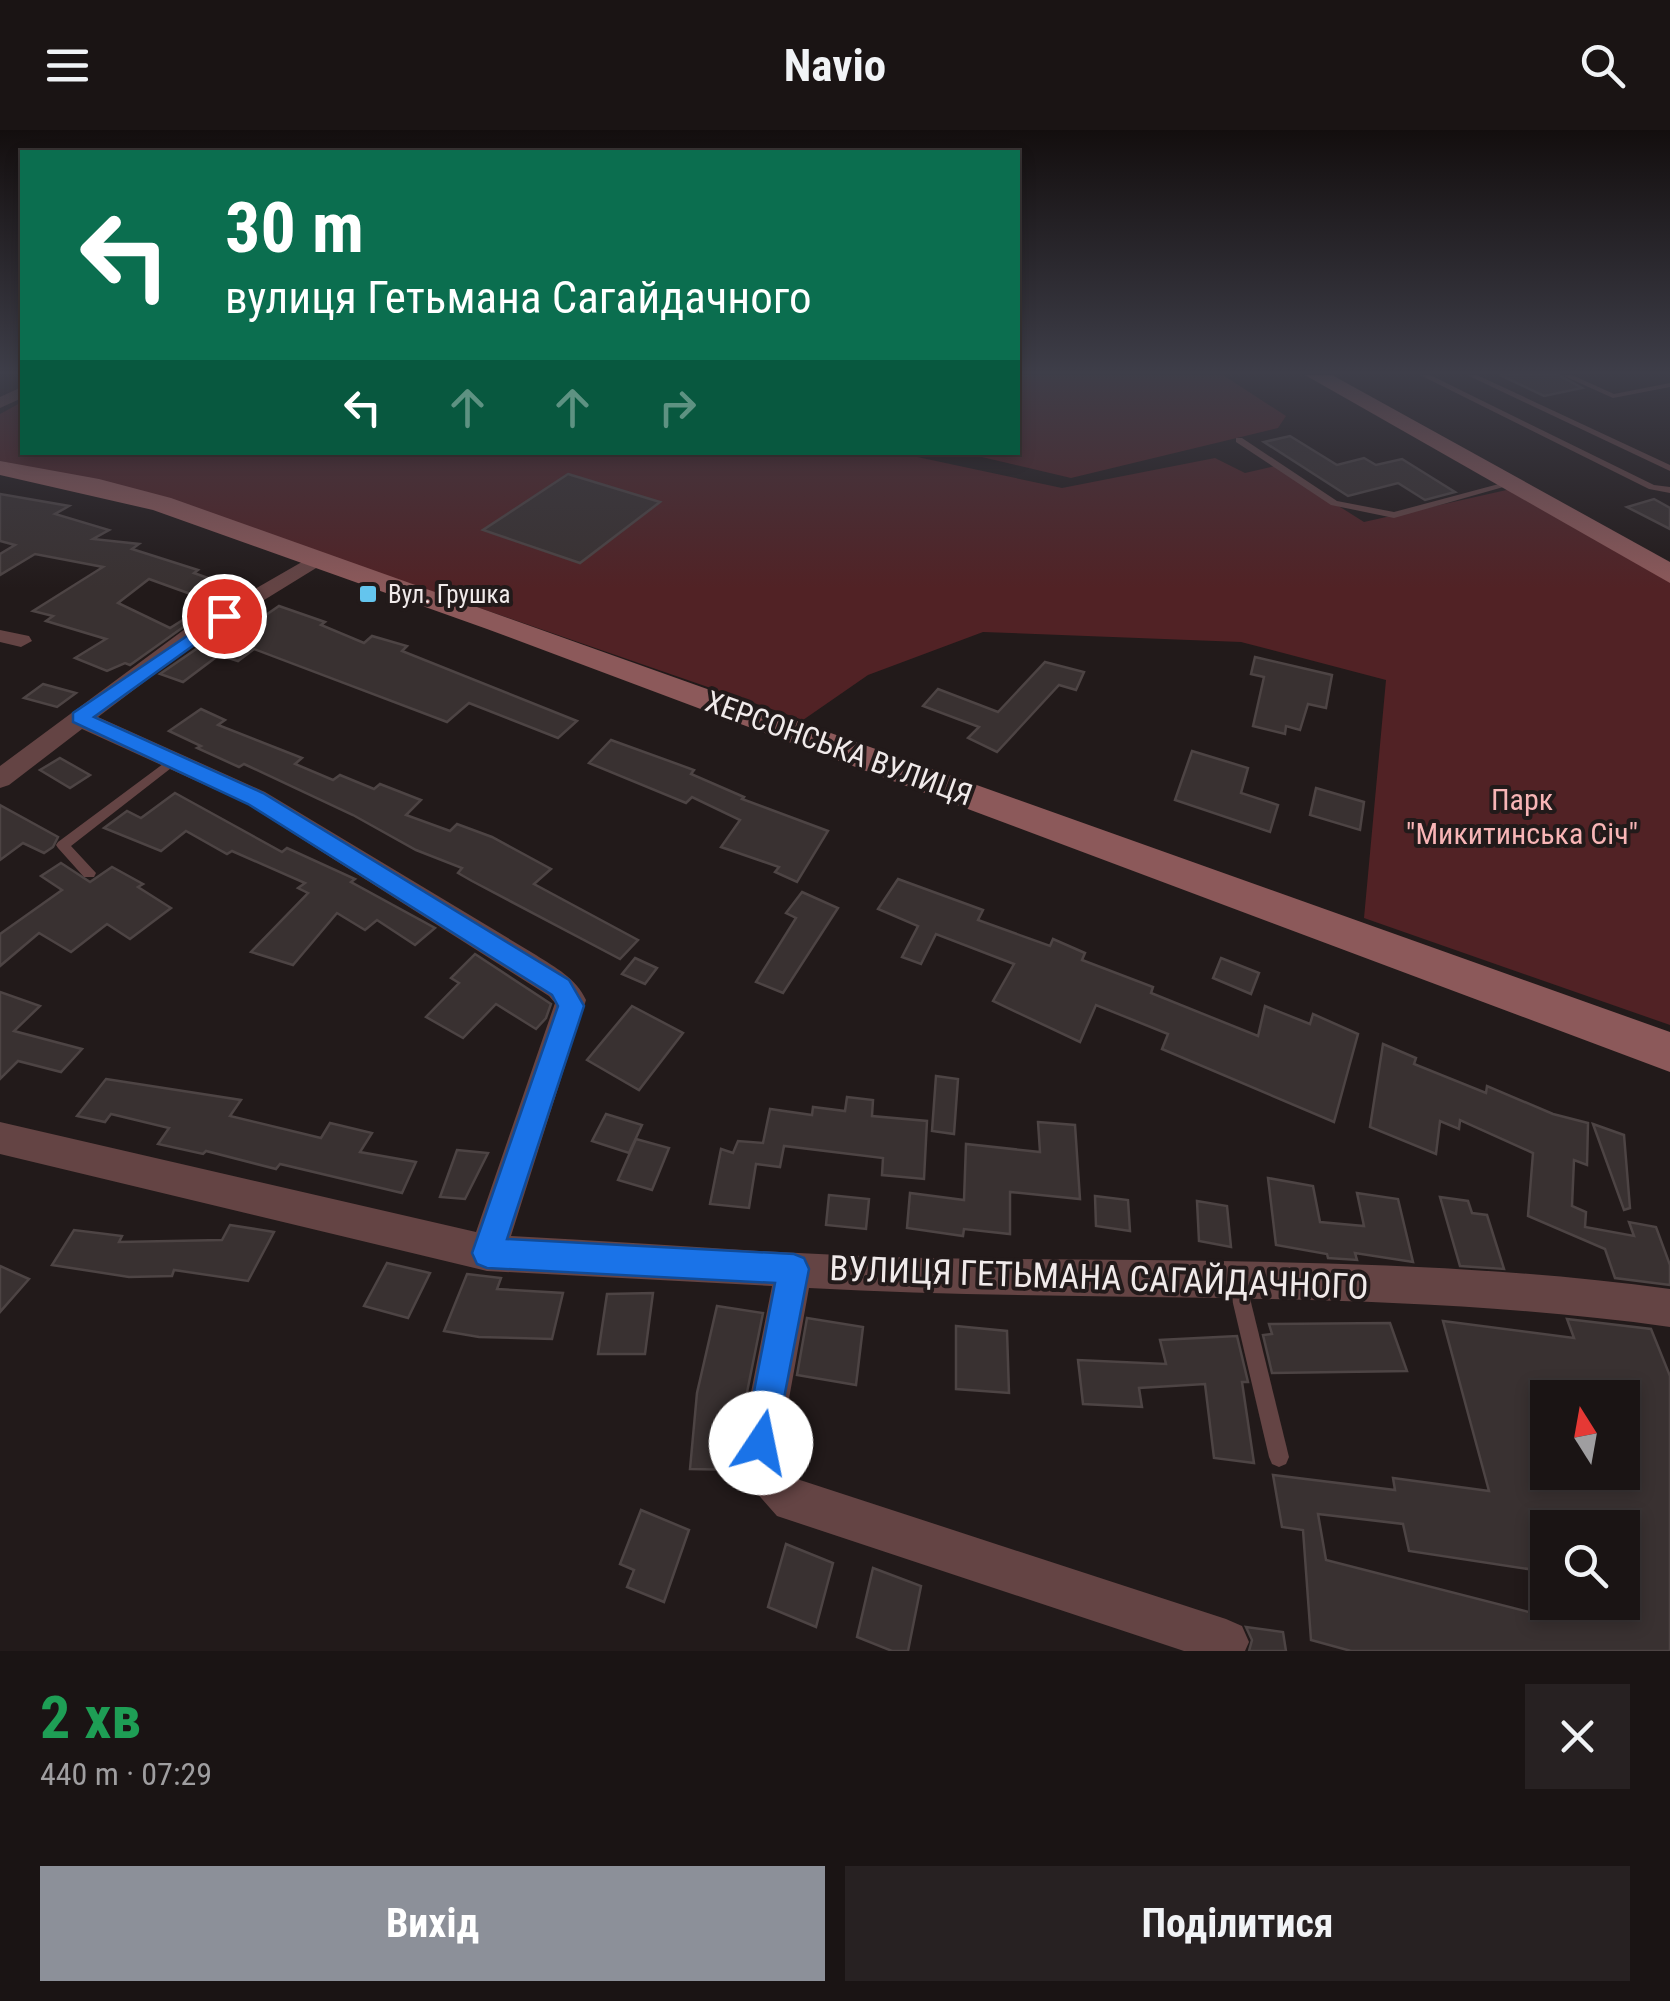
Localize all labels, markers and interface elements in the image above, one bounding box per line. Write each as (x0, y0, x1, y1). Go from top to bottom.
icon: menu (40, 38, 95, 93)
icon: search (1575, 38, 1630, 93)
text: Navio (784, 39, 886, 92)
text: 30 m (225, 187, 364, 269)
icon: left (60, 190, 190, 320)
text: вулиця Гетьмана Сагайдачного (225, 271, 812, 324)
icon: left (335, 380, 390, 435)
icon: ahead (440, 380, 495, 435)
icon: ahead (545, 380, 600, 435)
icon: right (650, 380, 705, 435)
pin (182, 574, 267, 659)
place label: Вул. Грушка (388, 580, 511, 609)
marker: Вул. Грушка (357, 583, 379, 605)
icon: arrive (197, 589, 252, 644)
street label: ХЕРСОНСЬКА ВУЛИЦЯ (701, 683, 977, 813)
park label: Парк "Микитинська Січ" (1406, 782, 1638, 851)
street label: ВУЛИЦЯ ГЕТЬМАНА САГАЙДАЧНОГО (829, 1248, 1369, 1308)
north arrow (1530, 1380, 1640, 1490)
map controls (1530, 1380, 1640, 1620)
position arrow (709, 1391, 813, 1495)
button: search (1530, 1510, 1640, 1620)
text: 2 хв (40, 1682, 141, 1753)
button: close (1525, 1684, 1630, 1789)
text: 440 m · 07:29 (40, 1755, 212, 1793)
button: Вихід (40, 1866, 825, 1981)
button: Поділитися (845, 1866, 1630, 1981)

